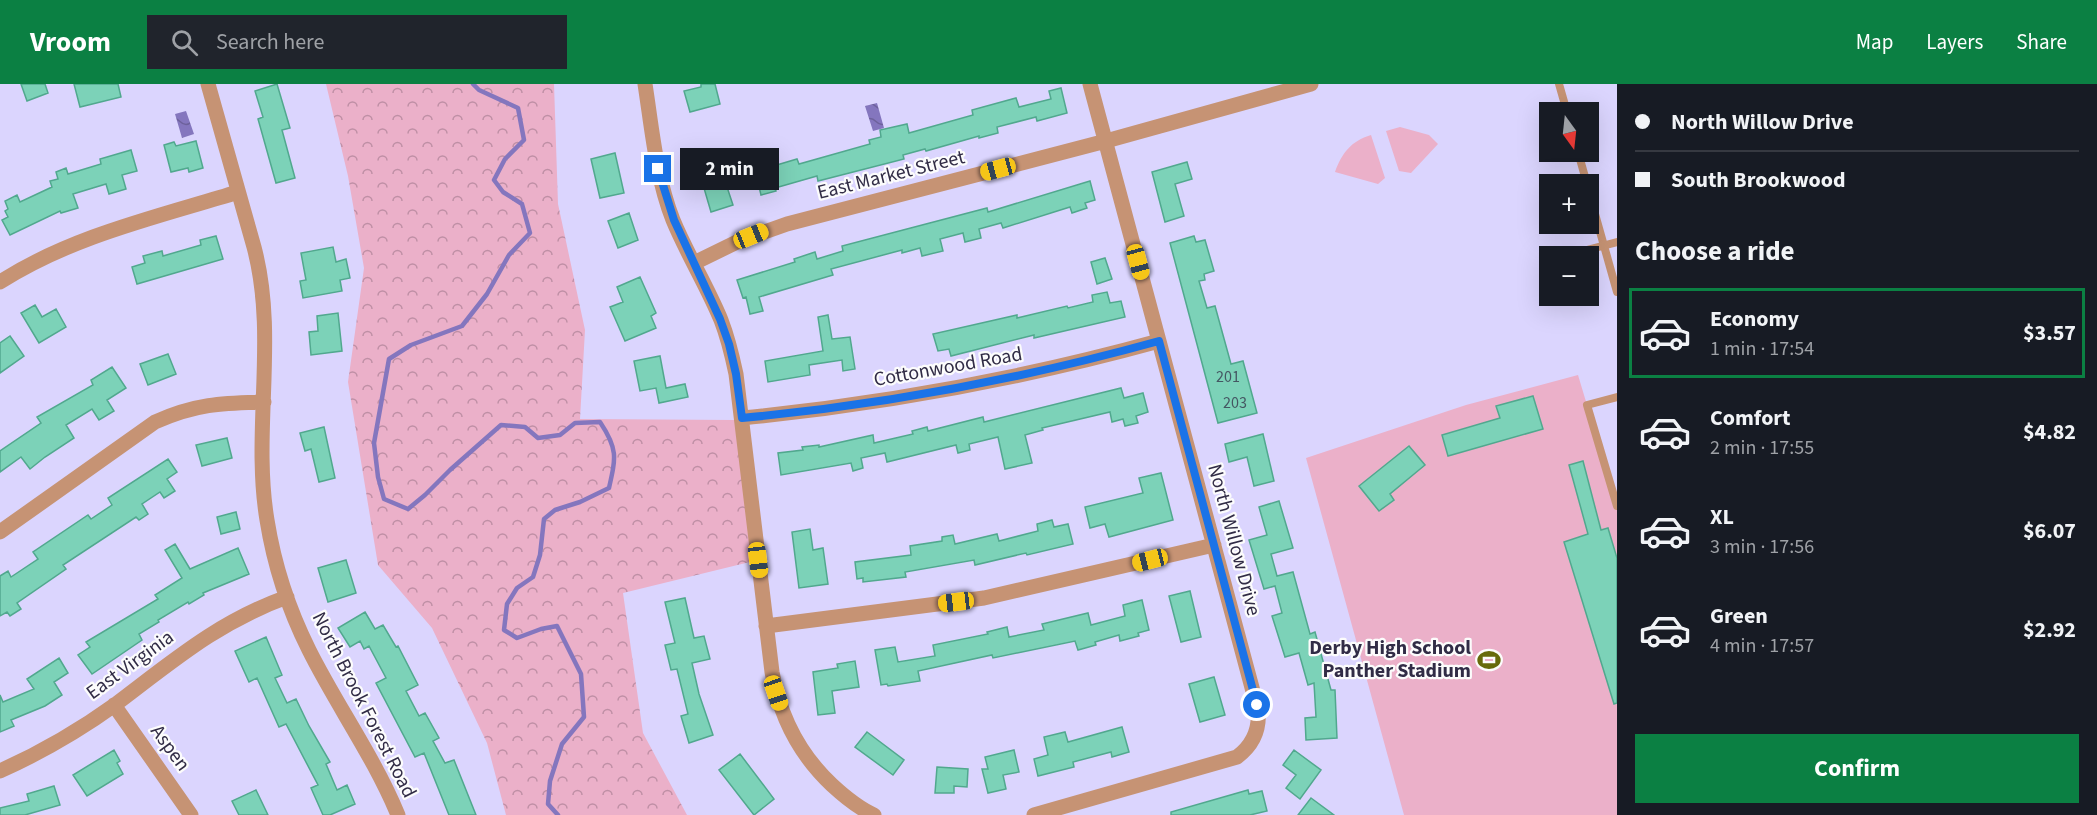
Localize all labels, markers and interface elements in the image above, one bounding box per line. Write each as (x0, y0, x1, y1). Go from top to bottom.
search box (147, 15, 567, 69)
text: Vroom (30, 22, 111, 62)
icon: search (168, 26, 201, 59)
text: Search here (216, 26, 324, 58)
text: Map (1856, 27, 1893, 57)
text: Layers (1926, 27, 1983, 57)
text: Share (2016, 27, 2067, 57)
north arrow (1539, 102, 1599, 162)
map controls (1539, 102, 1599, 306)
text: North Willow Drive (1671, 106, 1854, 138)
street label: East Market Street (814, 143, 968, 207)
callout: 2 min (679, 148, 778, 190)
route end (644, 155, 671, 182)
text: 2 min (705, 155, 754, 183)
car (978, 156, 1018, 182)
text: South Brookwood (1671, 164, 1846, 196)
button: + (1539, 174, 1599, 234)
car (731, 221, 771, 251)
text: Choose a ride (1635, 232, 1795, 271)
car (1125, 242, 1151, 282)
button: − (1539, 246, 1599, 306)
text: Economy (1710, 303, 1799, 335)
icon: car (1638, 306, 1692, 360)
text: $3.57 (2023, 317, 2076, 349)
text: 1 min · 17:54 (1710, 335, 1814, 363)
street label: Cottonwood Road (871, 340, 1025, 394)
house number: 201 (1216, 366, 1240, 388)
house number: 203 (1223, 392, 1247, 414)
text: Comfort (1710, 402, 1791, 434)
icon: car (1638, 405, 1692, 459)
text: $4.82 (2023, 416, 2076, 448)
text: 2 min · 17:55 (1710, 434, 1814, 462)
street label: North Willow Drive (1200, 461, 1268, 619)
text: XL (1710, 501, 1734, 533)
icon: car (1638, 504, 1692, 558)
text: $6.07 (2023, 515, 2076, 547)
text: 3 min · 17:56 (1710, 533, 1814, 561)
car (747, 541, 769, 579)
car (1130, 547, 1170, 573)
car (937, 591, 975, 613)
text: Green (1710, 600, 1768, 632)
icon: car (1638, 603, 1692, 657)
street label: North Brook Forest Road (305, 607, 423, 803)
text: $2.92 (2023, 614, 2076, 646)
street label: East Virginia (80, 624, 180, 706)
text: 4 min · 17:57 (1710, 632, 1814, 660)
place label: Derby High School Panther Stadium (1309, 634, 1471, 685)
sports icon: Derby High School Panther Stadium (1476, 647, 1502, 673)
car (762, 673, 790, 713)
route start (1243, 691, 1270, 718)
street label: Aspen (143, 719, 197, 777)
button: Confirm (1635, 734, 2079, 803)

